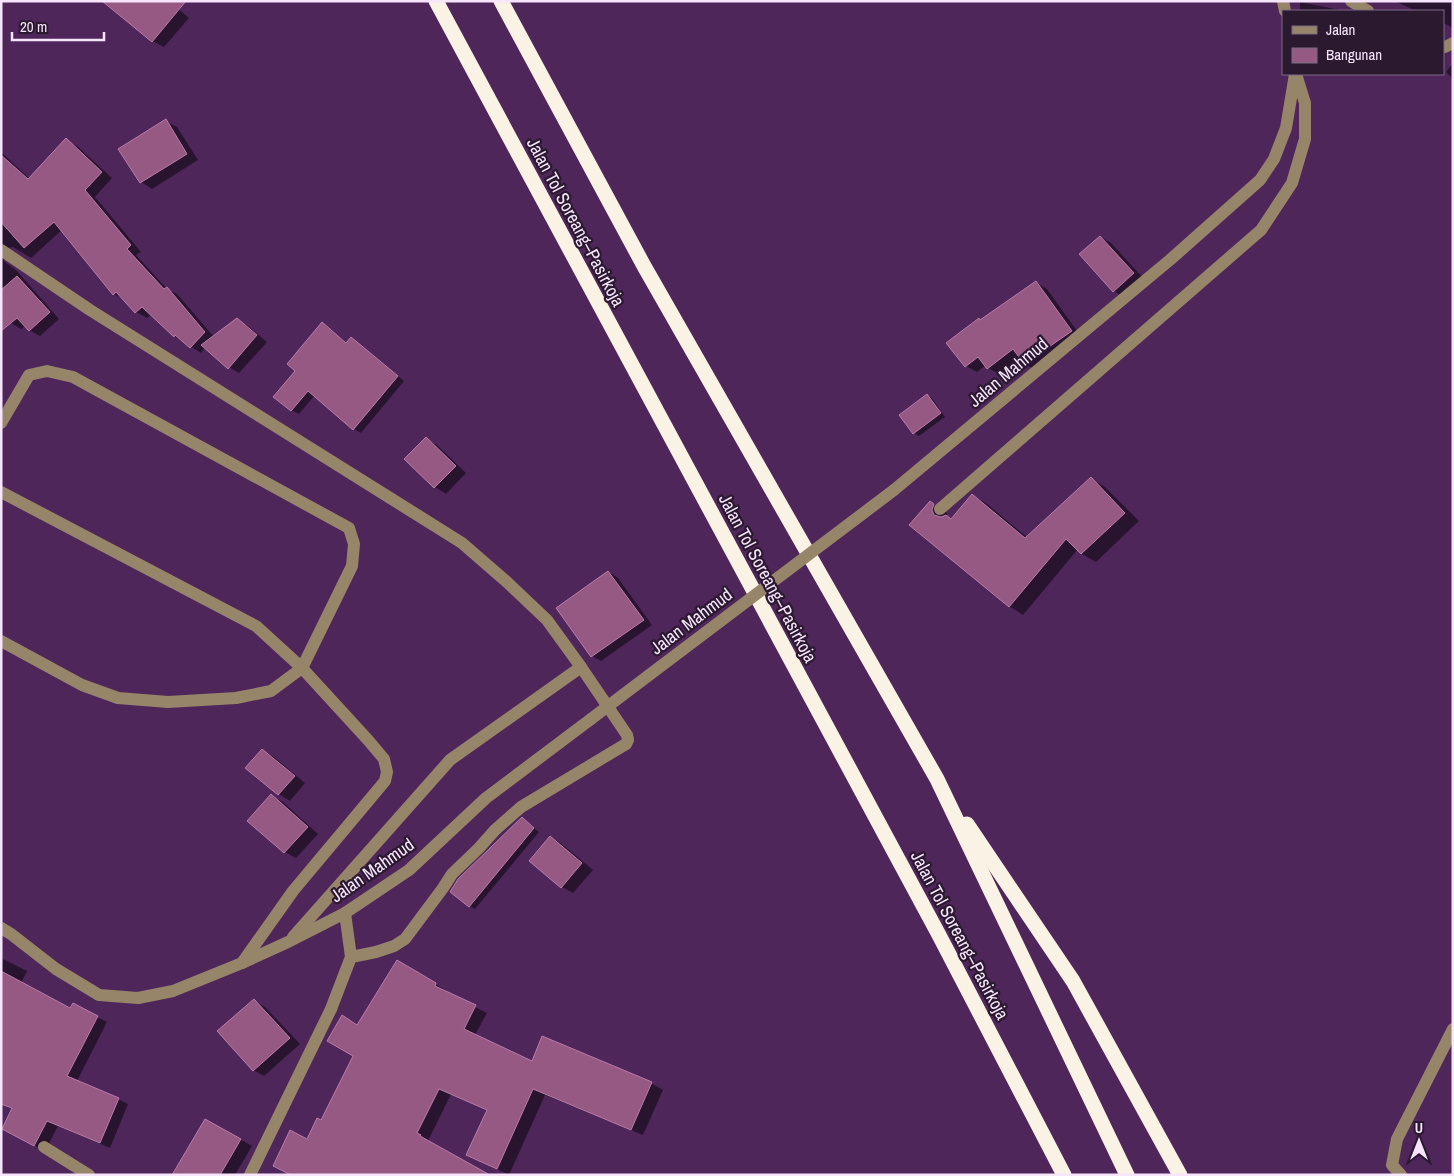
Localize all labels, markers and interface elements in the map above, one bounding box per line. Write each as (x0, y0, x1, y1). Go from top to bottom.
scale bar (12, 10, 105, 42)
legend (1282, 10, 1444, 75)
text: 20 m (20, 16, 47, 37)
text: Jalan (1326, 19, 1355, 40)
text: Bangunan (1326, 44, 1382, 65)
street label: Jalan Tol Soreang–Pasirkoja (521, 133, 631, 311)
street label: Jalan Mahmud (963, 331, 1053, 413)
street label: Jalan Tol Soreang–Pasirkoja (713, 489, 823, 667)
street label: Jalan Mahmud (645, 582, 737, 660)
street label: Jalan Mahmud (325, 832, 419, 908)
street label: Jalan Tol Soreang–Pasirkoja (905, 846, 1015, 1024)
north arrow (1394, 1116, 1444, 1166)
text: U (1415, 1119, 1423, 1137)

